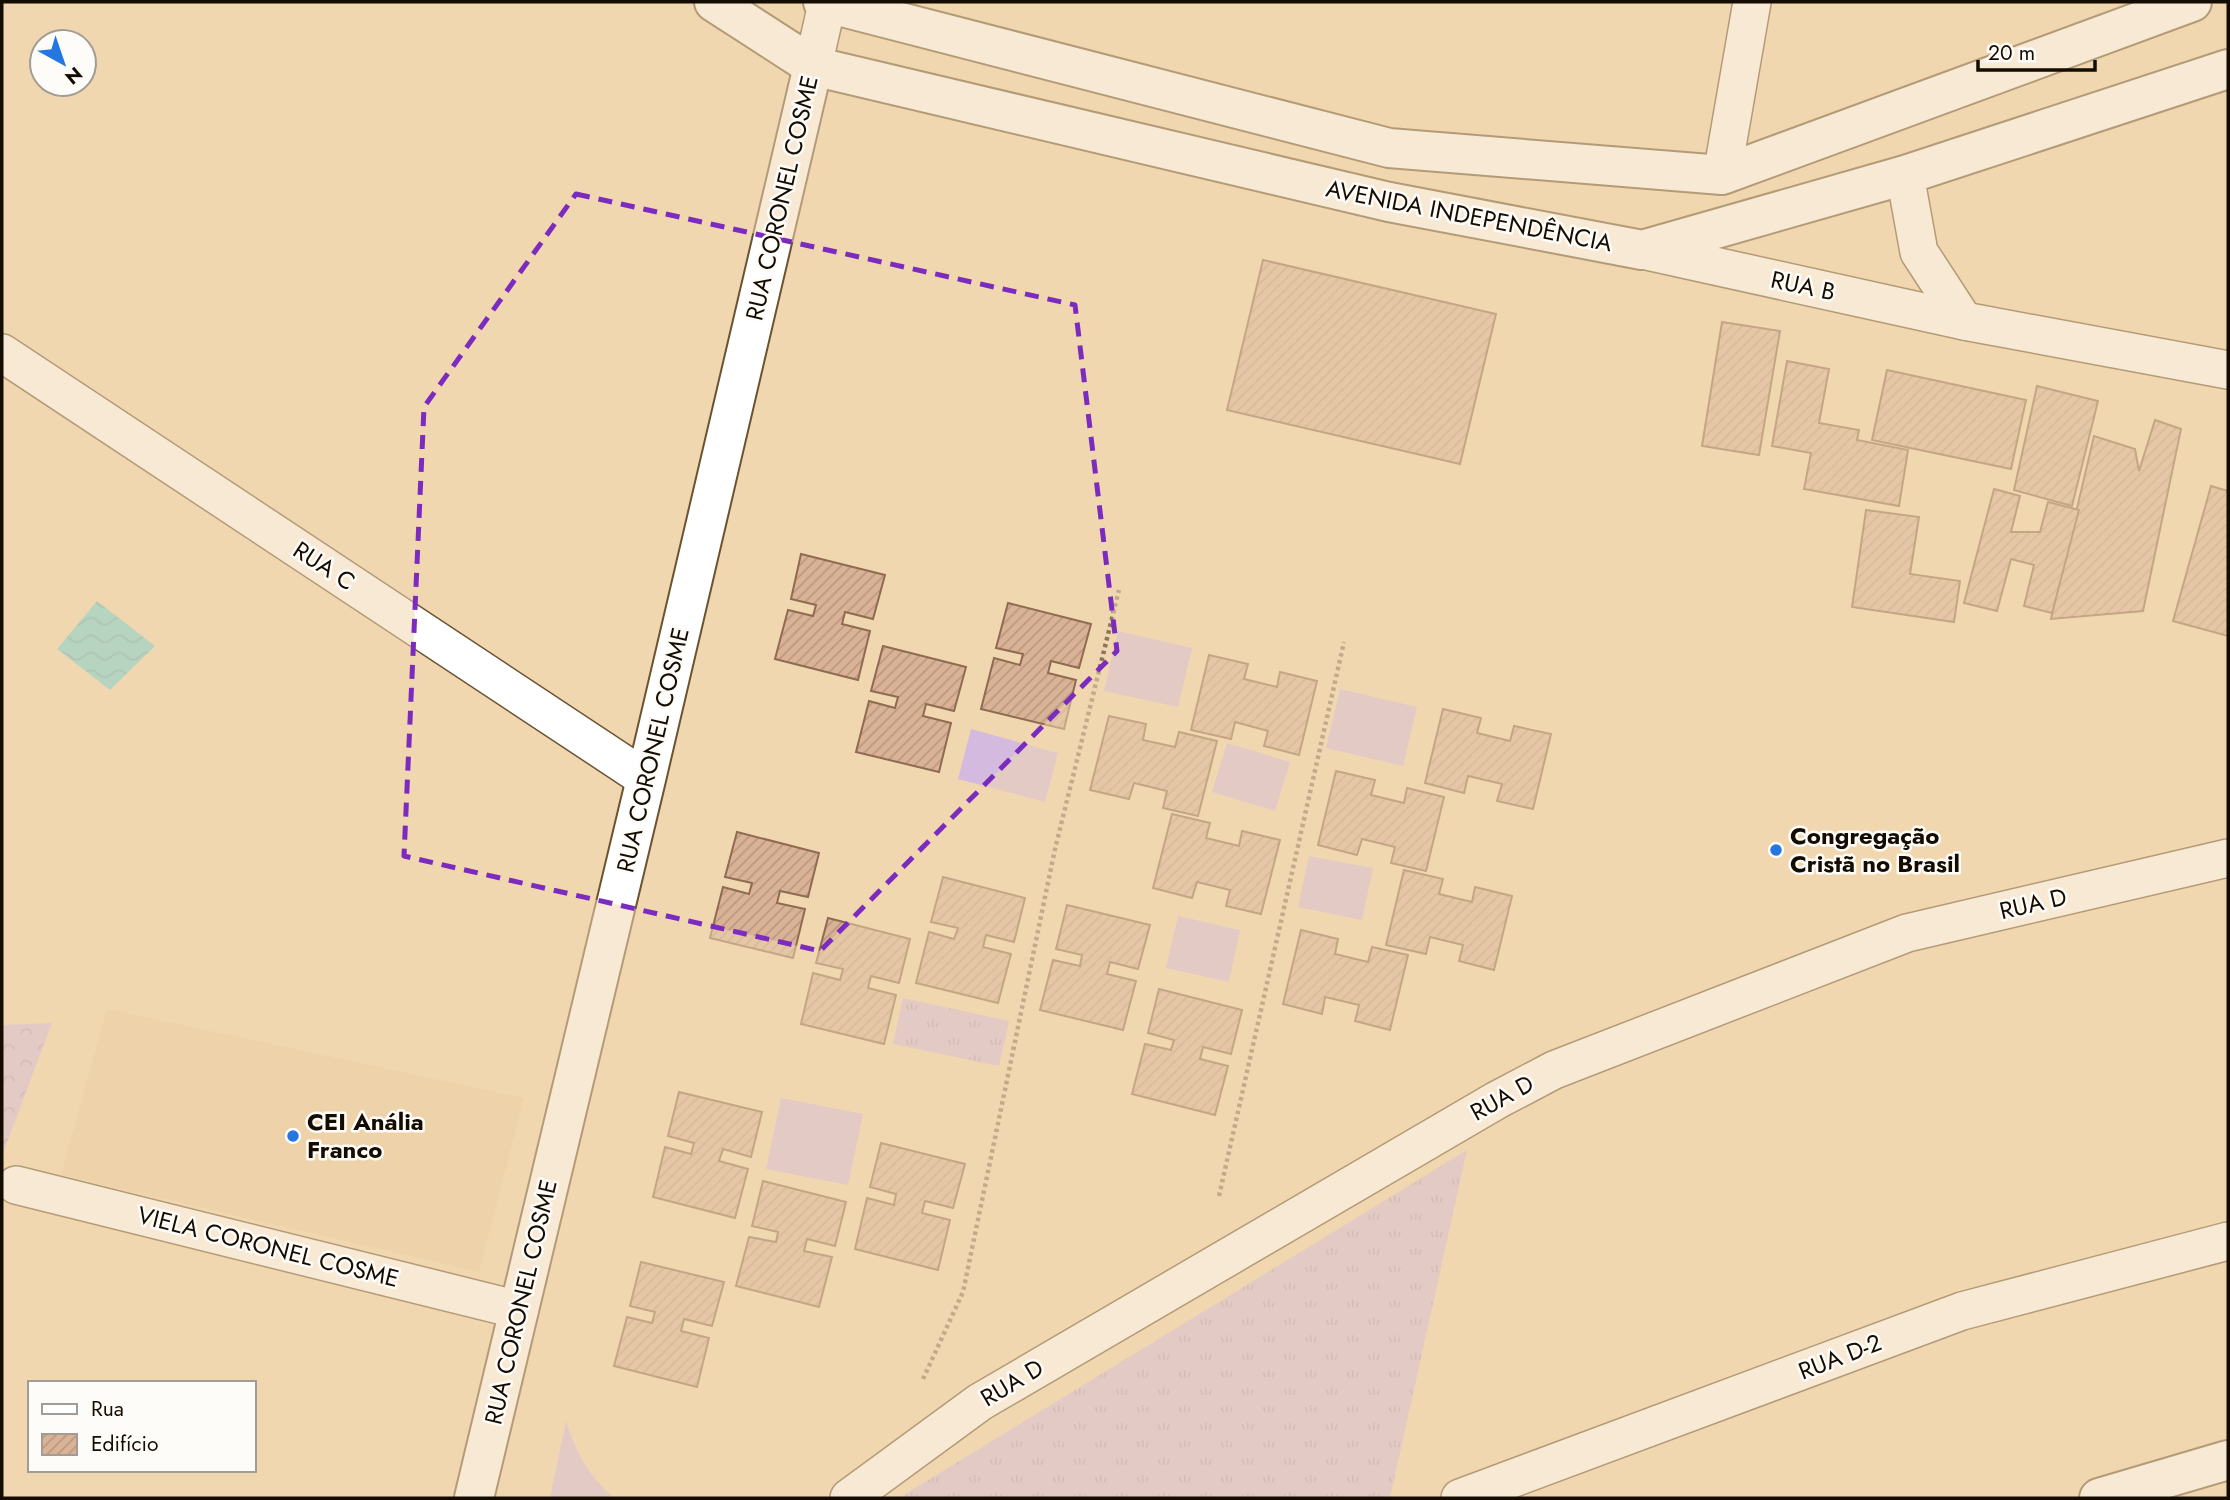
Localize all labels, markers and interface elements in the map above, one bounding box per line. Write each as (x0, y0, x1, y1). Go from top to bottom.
north arrow (28, 28, 98, 98)
scale bar (1978, 28, 2095, 72)
text: 20 m (1988, 38, 2035, 68)
text: N (59, 60, 88, 91)
street label: RUA CORONEL COSME (736, 72, 827, 324)
street label: AVENIDA INDEPENDÊNCIA (1323, 171, 1615, 260)
street label: RUA B (1768, 262, 1838, 309)
street label: RUA C (286, 532, 362, 599)
street label: RUA CORONEL COSME (607, 624, 698, 876)
place label: Congregação Cristã no Brasil (1790, 818, 1960, 881)
marker: Congregação Cristã no Brasil (1768, 842, 1784, 858)
street label: RUA D (1996, 879, 2070, 928)
street label: RUA D (1464, 1066, 1540, 1129)
place label: CEI Anália Franco (307, 1104, 424, 1167)
marker: CEI Anália Franco (285, 1128, 301, 1144)
street label: RUA CORONEL COSME (475, 1176, 566, 1428)
street label: VIELA CORONEL COSME (134, 1197, 403, 1296)
street label: RUA D-2 (1793, 1325, 1886, 1388)
street label: RUA D (974, 1350, 1050, 1415)
legend (28, 1381, 256, 1472)
text: Rua (91, 1394, 124, 1424)
text: Edifício (91, 1429, 158, 1459)

